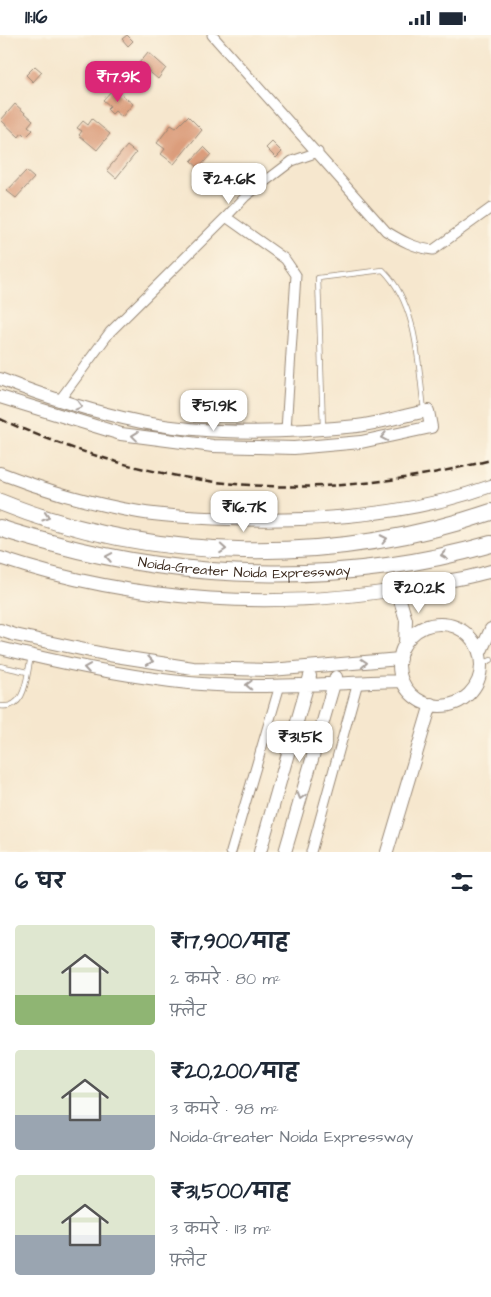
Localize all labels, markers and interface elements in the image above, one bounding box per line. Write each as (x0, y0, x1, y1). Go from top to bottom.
text: 11:16 (25, 4, 47, 31)
pin: ₹17.9K (77, 61, 159, 103)
text: ₹17.9K (96, 66, 140, 88)
pin: ₹24.6K (188, 163, 270, 205)
text: ₹24.6K (203, 168, 256, 190)
pin: ₹51.9K (173, 389, 255, 432)
text: ₹51.9K (191, 395, 237, 417)
one-way arrow (75, 400, 84, 411)
one-way arrow (131, 431, 139, 442)
one-way arrow (379, 431, 388, 442)
pin: ₹16.7K (203, 491, 285, 533)
text: ₹16.7K (222, 496, 266, 518)
one-way arrow (42, 511, 51, 522)
one-way arrow (380, 534, 389, 545)
one-way arrow (219, 543, 227, 554)
one-way arrow (439, 549, 447, 560)
one-way arrow (104, 552, 113, 562)
street label: Noida-Greater Noida Expressway (137, 552, 352, 584)
pin: ₹20.2K (378, 571, 460, 614)
text: ₹20.2K (393, 577, 445, 599)
one-way arrow (146, 656, 155, 666)
one-way arrow (361, 658, 369, 669)
one-way arrow (83, 663, 91, 674)
one-way arrow (244, 680, 252, 690)
pin: ₹31.5K (259, 721, 341, 763)
text: ₹31.5K (278, 726, 322, 748)
one-way arrow (297, 791, 307, 799)
text: 6 घर (15, 867, 65, 896)
icon: filters (448, 868, 476, 896)
text: ₹17,900/माह (170, 927, 289, 956)
icon: home (55, 945, 115, 1005)
text: 2 कमरे · 80 m² (170, 968, 281, 990)
text: फ़्लैट (170, 1000, 206, 1022)
text: ₹20,200/माह (170, 1057, 298, 1086)
icon: home (55, 1070, 115, 1130)
text: 3 कमरे · 98 m² (170, 1098, 279, 1120)
text: Noida-Greater Noida Expressway (170, 1126, 413, 1148)
text: ₹31,500/माह (170, 1177, 289, 1206)
icon: home (55, 1195, 115, 1255)
text: 3 कमरे · 113 m² (170, 1218, 272, 1240)
text: फ़्लैट (170, 1250, 206, 1272)

